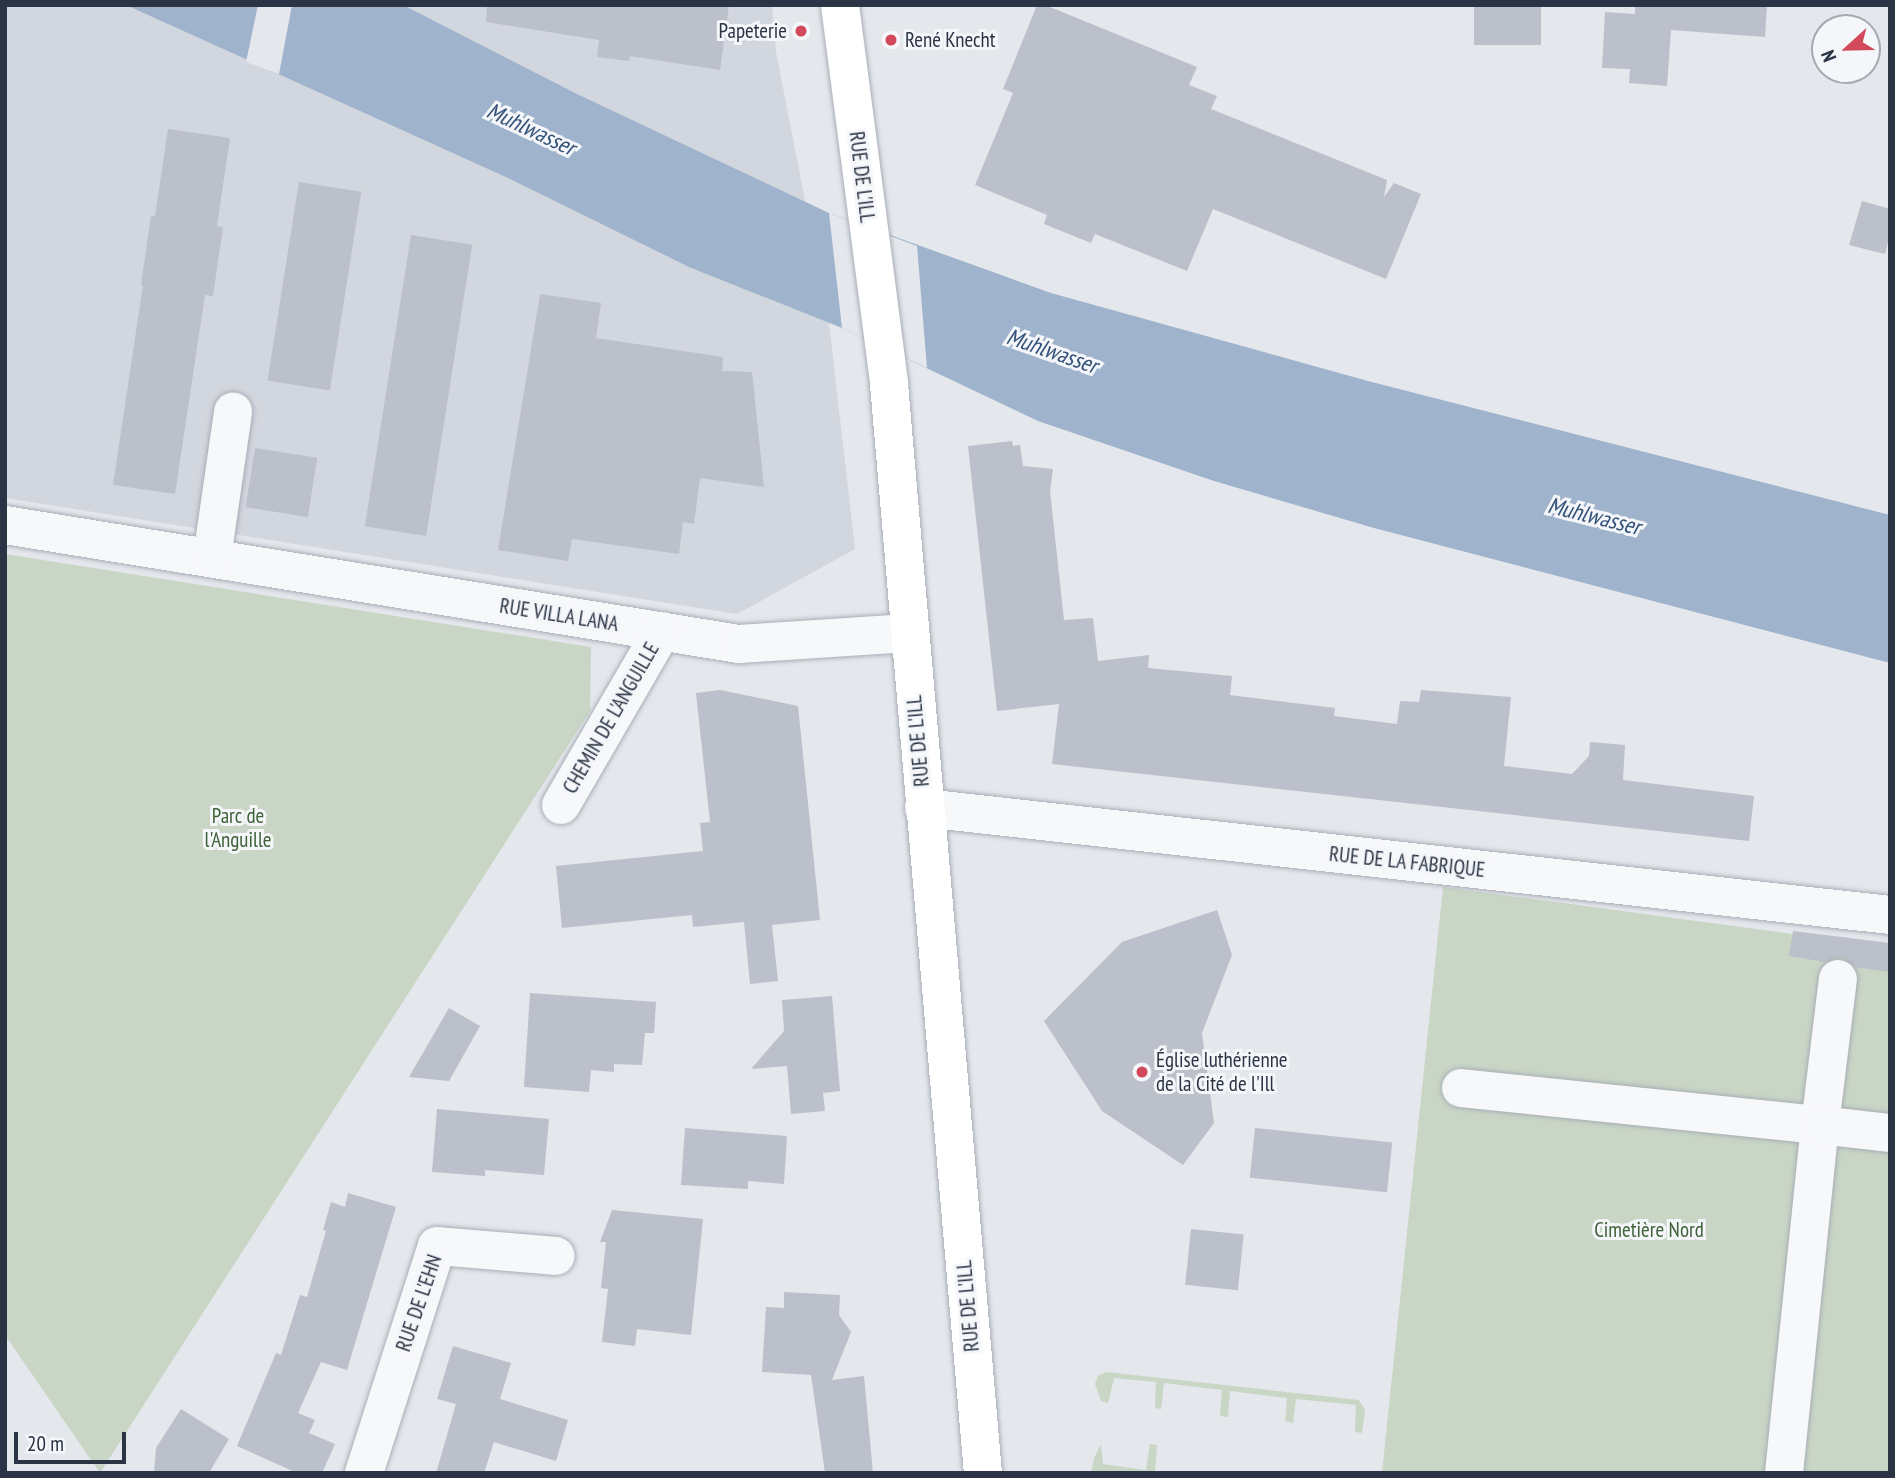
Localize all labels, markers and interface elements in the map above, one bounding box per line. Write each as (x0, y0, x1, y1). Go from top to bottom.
north arrow (1811, 14, 1881, 84)
place label: Papeterie (719, 18, 787, 44)
marker: Papeterie (793, 23, 809, 39)
place label: René Knecht (905, 27, 995, 53)
marker: René Knecht (883, 32, 899, 48)
text: N (1815, 47, 1841, 65)
water label: Muhlwasser (482, 97, 580, 161)
street label: RUE DE L'ILL (844, 130, 880, 224)
water label: Muhlwasser (1003, 323, 1101, 379)
water label: Muhlwasser (1545, 491, 1643, 541)
street label: RUE VILLA LANA (497, 593, 621, 637)
street label: CHEMIN DE L'ANGUILLE (557, 638, 665, 798)
street label: RUE DE L'ILL (901, 694, 935, 788)
park label: Parc de l'Anguille (205, 803, 271, 853)
street label: RUE DE LA FABRIQUE (1328, 841, 1486, 883)
place label: Église luthérienne de la Cité de l'Ill (1156, 1047, 1288, 1097)
marker: Église luthérienne de la Cité de l'Ill (1134, 1064, 1150, 1080)
park label: Cimetière Nord (1594, 1217, 1704, 1243)
street label: RUE DE L'EHN (391, 1251, 447, 1355)
street label: RUE DE L'ILL (951, 1259, 985, 1353)
scale bar (18, 1418, 130, 1462)
text: 20 m (27, 1430, 64, 1457)

